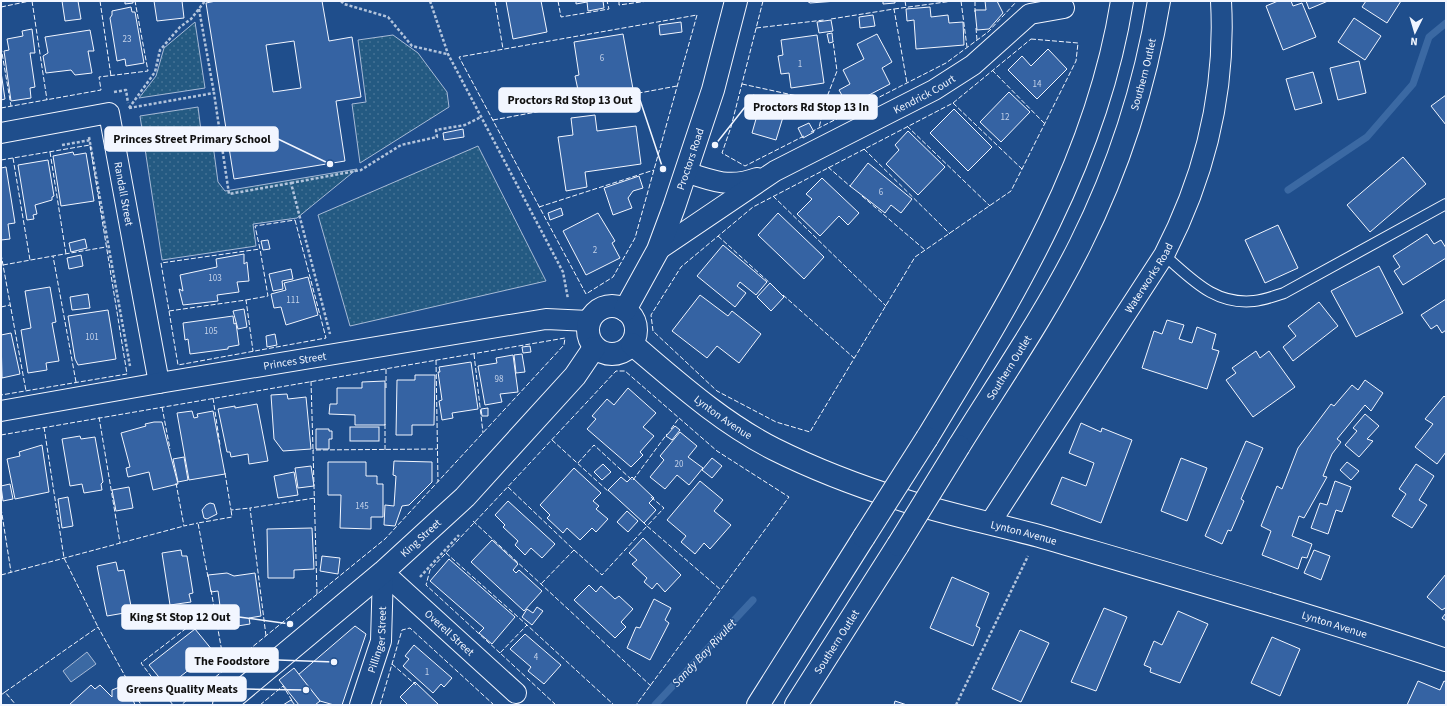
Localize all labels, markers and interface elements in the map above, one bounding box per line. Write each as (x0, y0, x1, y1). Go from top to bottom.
north arrow (1395, 12, 1435, 52)
house number: 23 (123, 33, 132, 46)
text: N (1410, 34, 1418, 49)
street label: Southern Outlet (1127, 37, 1160, 112)
house number: 6 (600, 52, 605, 65)
house number: 1 (798, 58, 802, 71)
street label: Kendrick Court (891, 71, 959, 118)
house number: 14 (1033, 78, 1042, 91)
callout: Proctors Rd Stop 13 Out (499, 88, 640, 112)
text: Proctors Rd Stop 13 Out (507, 92, 633, 109)
callout: Proctors Rd Stop 13 In (745, 95, 877, 119)
text: Proctors Rd Stop 13 In (753, 99, 869, 116)
house number: 12 (1001, 111, 1010, 124)
street label: Proctors Road (673, 126, 708, 192)
callout: Princes Street Primary School (105, 127, 278, 151)
text: Princes Street Primary School (113, 131, 271, 148)
street label: Randall Street (110, 161, 137, 227)
house number: 6 (879, 186, 884, 199)
street label: Waterworks Road (1121, 240, 1177, 316)
house number: 2 (593, 244, 598, 257)
house number: 103 (208, 272, 222, 285)
house number: 111 (286, 294, 300, 307)
house number: 105 (204, 325, 218, 338)
house number: 101 (85, 331, 99, 344)
street label: Southern Outlet (983, 332, 1035, 403)
street label: Princes Street (262, 348, 328, 374)
house number: 98 (495, 373, 504, 386)
street label: Lynton Avenue (691, 392, 755, 443)
house number: 20 (675, 458, 684, 471)
house number: 145 (355, 500, 369, 513)
street label: King Street (397, 515, 445, 561)
street label: Lynton Avenue (989, 517, 1059, 549)
callout: King St Stop 12 Out (122, 605, 239, 629)
street label: Pillinger Street (364, 606, 390, 675)
street label: Overell Street (421, 606, 478, 660)
street label: Southern Outlet (811, 607, 863, 677)
street label: Lynton Avenue (1300, 607, 1370, 642)
text: King St Stop 12 Out (129, 609, 231, 626)
water label: Sandy Bay Rivulet (668, 615, 741, 691)
callout: The Foodstore (186, 648, 278, 672)
house number: 4 (534, 651, 539, 664)
text: The Foodstore (194, 653, 270, 670)
house number: 1 (425, 666, 429, 679)
callout: Greens Quality Meats (118, 677, 246, 701)
text: Greens Quality Meats (126, 681, 238, 698)

